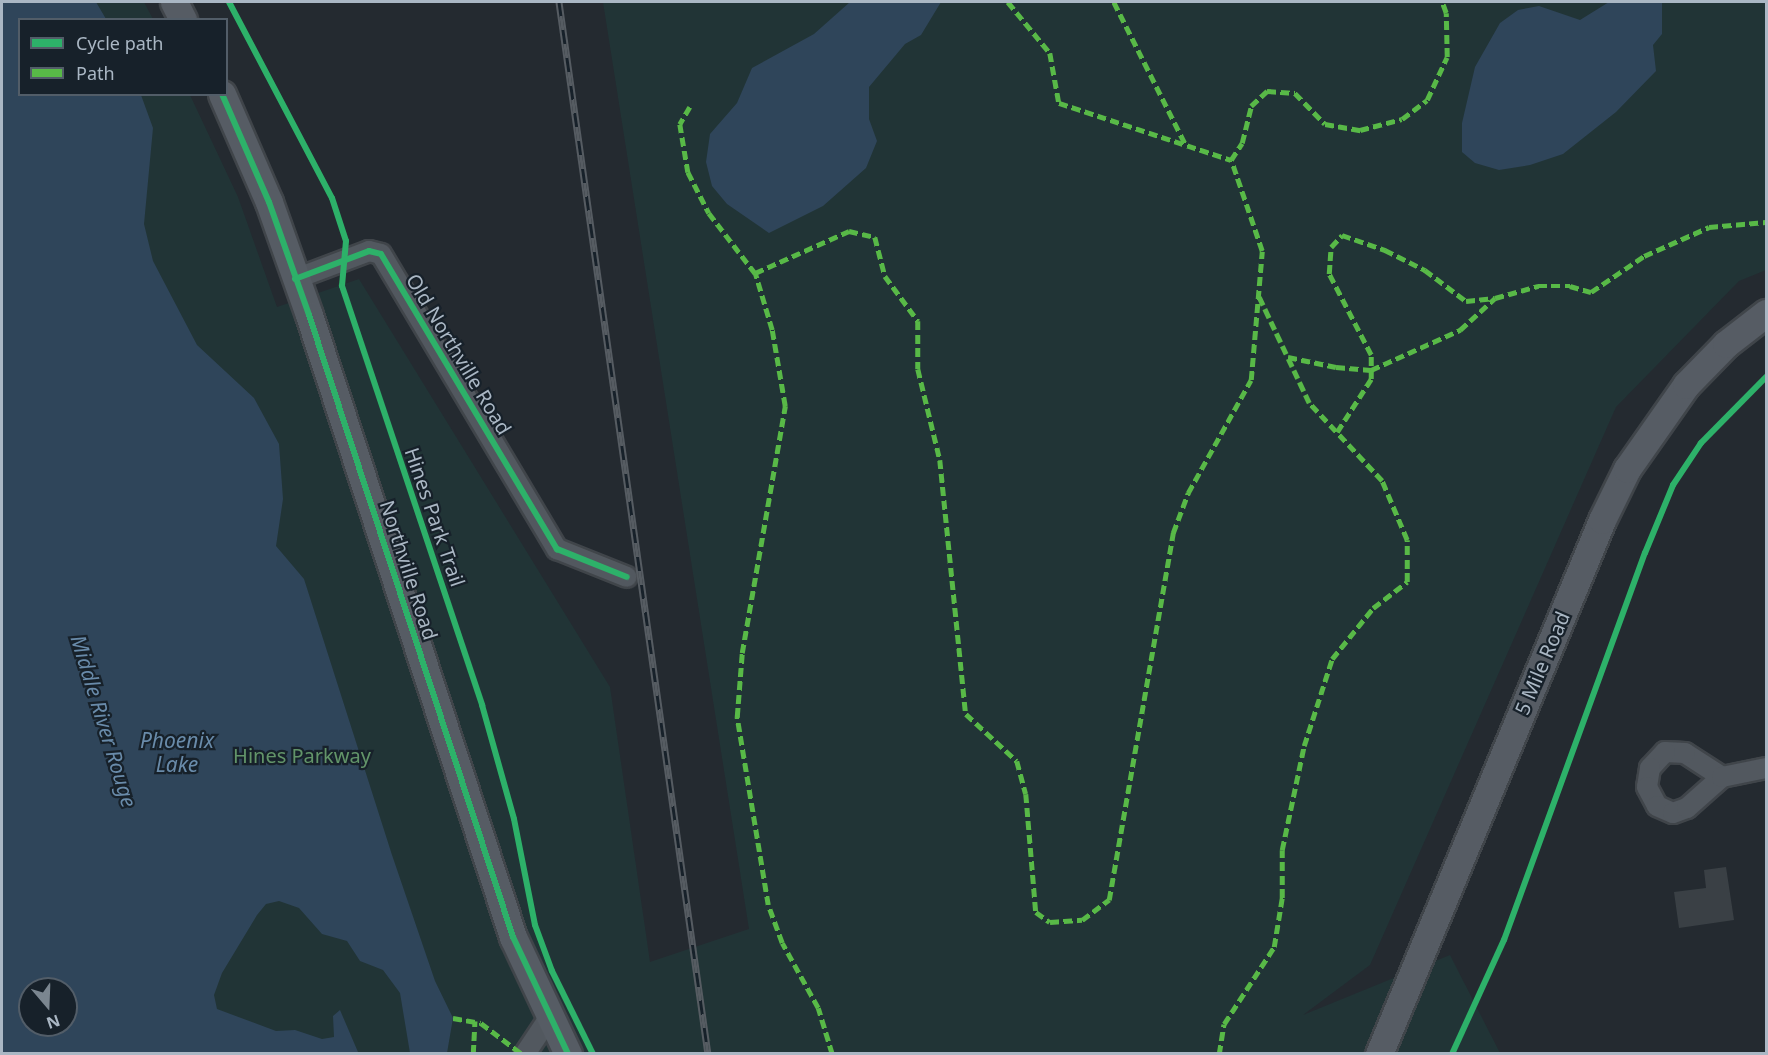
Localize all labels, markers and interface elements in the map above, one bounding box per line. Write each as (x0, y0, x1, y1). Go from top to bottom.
legend (18, 18, 228, 96)
text: Cycle path (76, 31, 163, 55)
text: Path (76, 61, 115, 85)
street label: Old Northville Road (401, 269, 517, 439)
street label: Hines Park Trail (400, 444, 470, 590)
street label: Northville Road (375, 497, 443, 643)
street label: 5 Mile Road (1510, 608, 1574, 718)
water label: Middle River Rouge (66, 632, 142, 810)
water label: Phoenix Lake (140, 727, 214, 777)
park label: Hines Parkway (233, 743, 371, 767)
north arrow (18, 977, 78, 1037)
text: N (43, 1010, 63, 1035)

